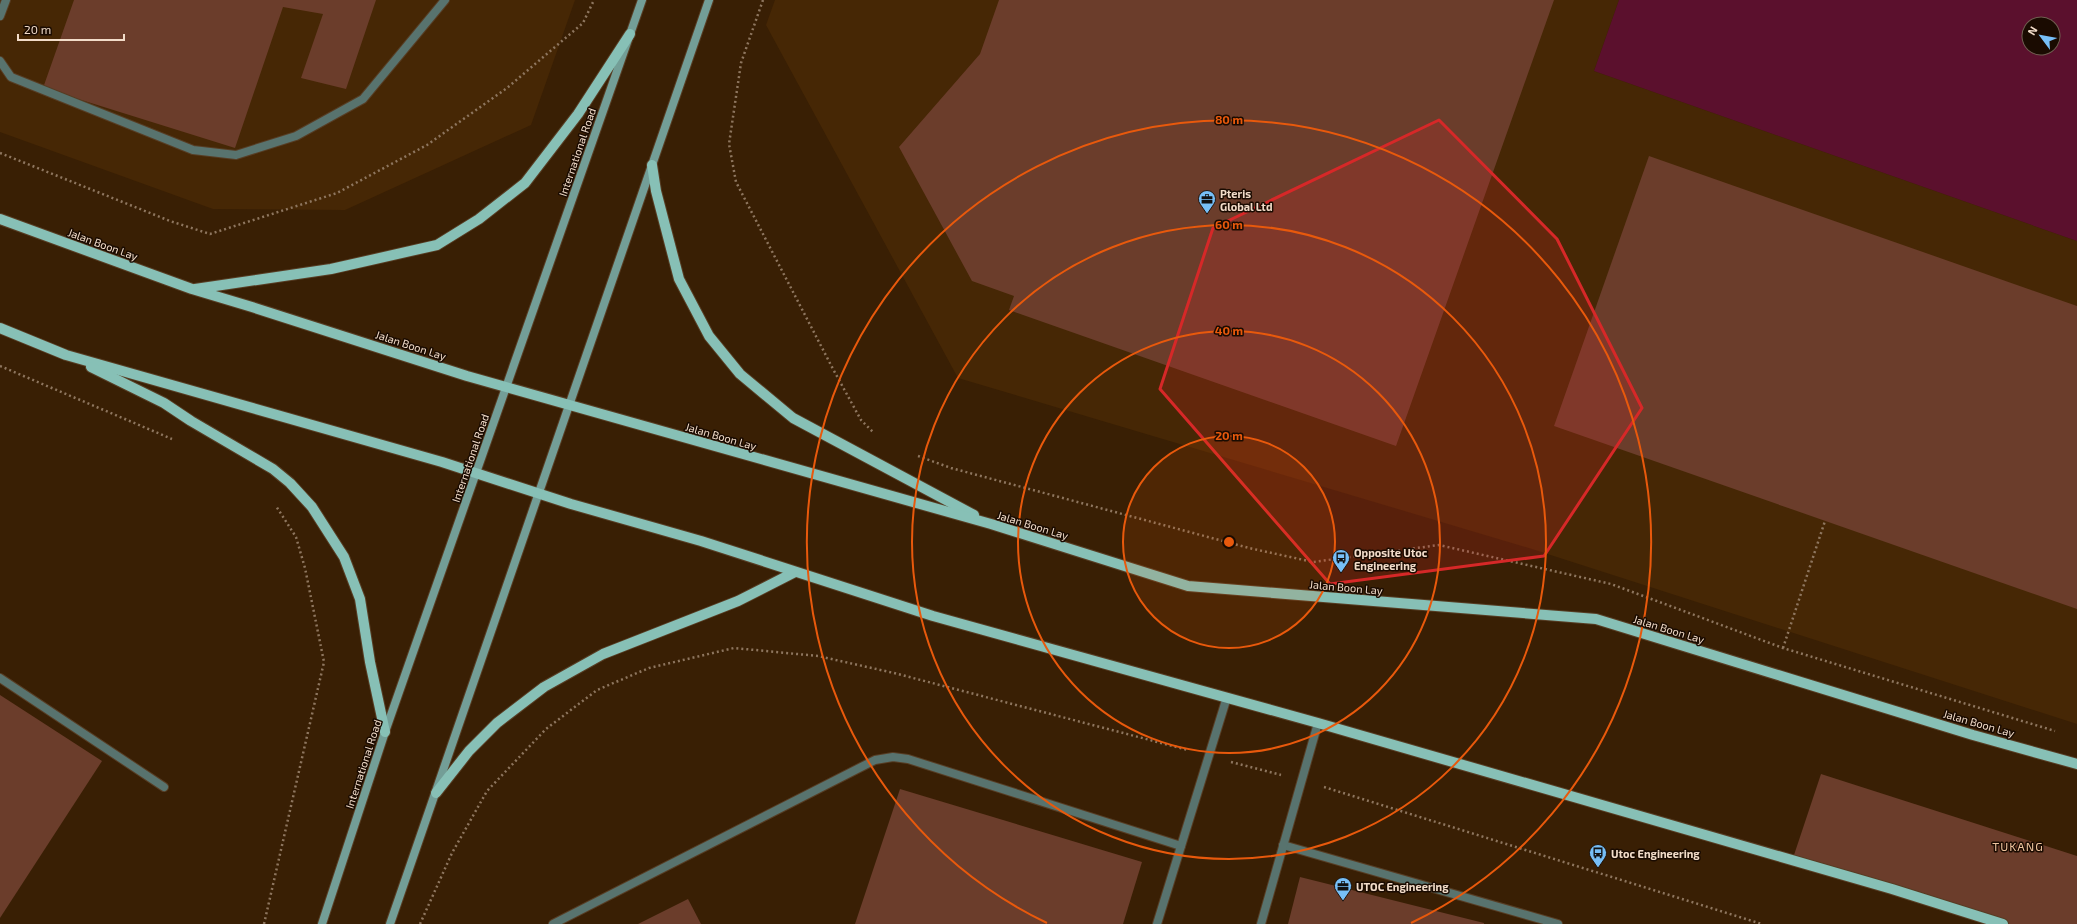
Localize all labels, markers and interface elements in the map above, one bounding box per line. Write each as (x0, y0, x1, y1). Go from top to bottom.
scale bar (18, 16, 124, 42)
north arrow (2021, 16, 2061, 56)
text: 20 m (24, 22, 51, 36)
text: N (2024, 24, 2040, 37)
street label: International Road (556, 106, 598, 198)
text: 80 m (1215, 112, 1243, 126)
place label: Pteris Global Ltd (1220, 187, 1272, 213)
office icon: Pteris Global Ltd (1197, 189, 1217, 214)
text: 60 m (1215, 217, 1243, 231)
street label: Jalan Boon Lay (66, 225, 140, 263)
text: 40 m (1215, 323, 1243, 337)
street label: Jalan Boon Lay (374, 327, 448, 363)
street label: International Road (449, 412, 491, 504)
street label: Jalan Boon Lay (684, 420, 758, 452)
text: 20 m (1215, 428, 1243, 442)
street label: Jalan Boon Lay (996, 508, 1070, 542)
centre of rings (1222, 535, 1236, 549)
place label: Opposite Utoc Engineering (1354, 546, 1428, 572)
bus stop icon: Opposite Utoc Engineering (1331, 548, 1351, 573)
street label: Jalan Boon Lay (1309, 577, 1383, 597)
street label: Jalan Boon Lay (1632, 612, 1706, 646)
street label: Jalan Boon Lay (1942, 707, 2016, 739)
street label: International Road (343, 718, 383, 810)
district label: TUKANG (1992, 839, 2044, 853)
bus stop icon: Utoc Engineering (1588, 843, 1608, 868)
place label: Utoc Engineering (1611, 847, 1700, 860)
office icon: UTOC Engineering (1333, 876, 1353, 901)
place label: UTOC Engineering (1356, 880, 1449, 893)

